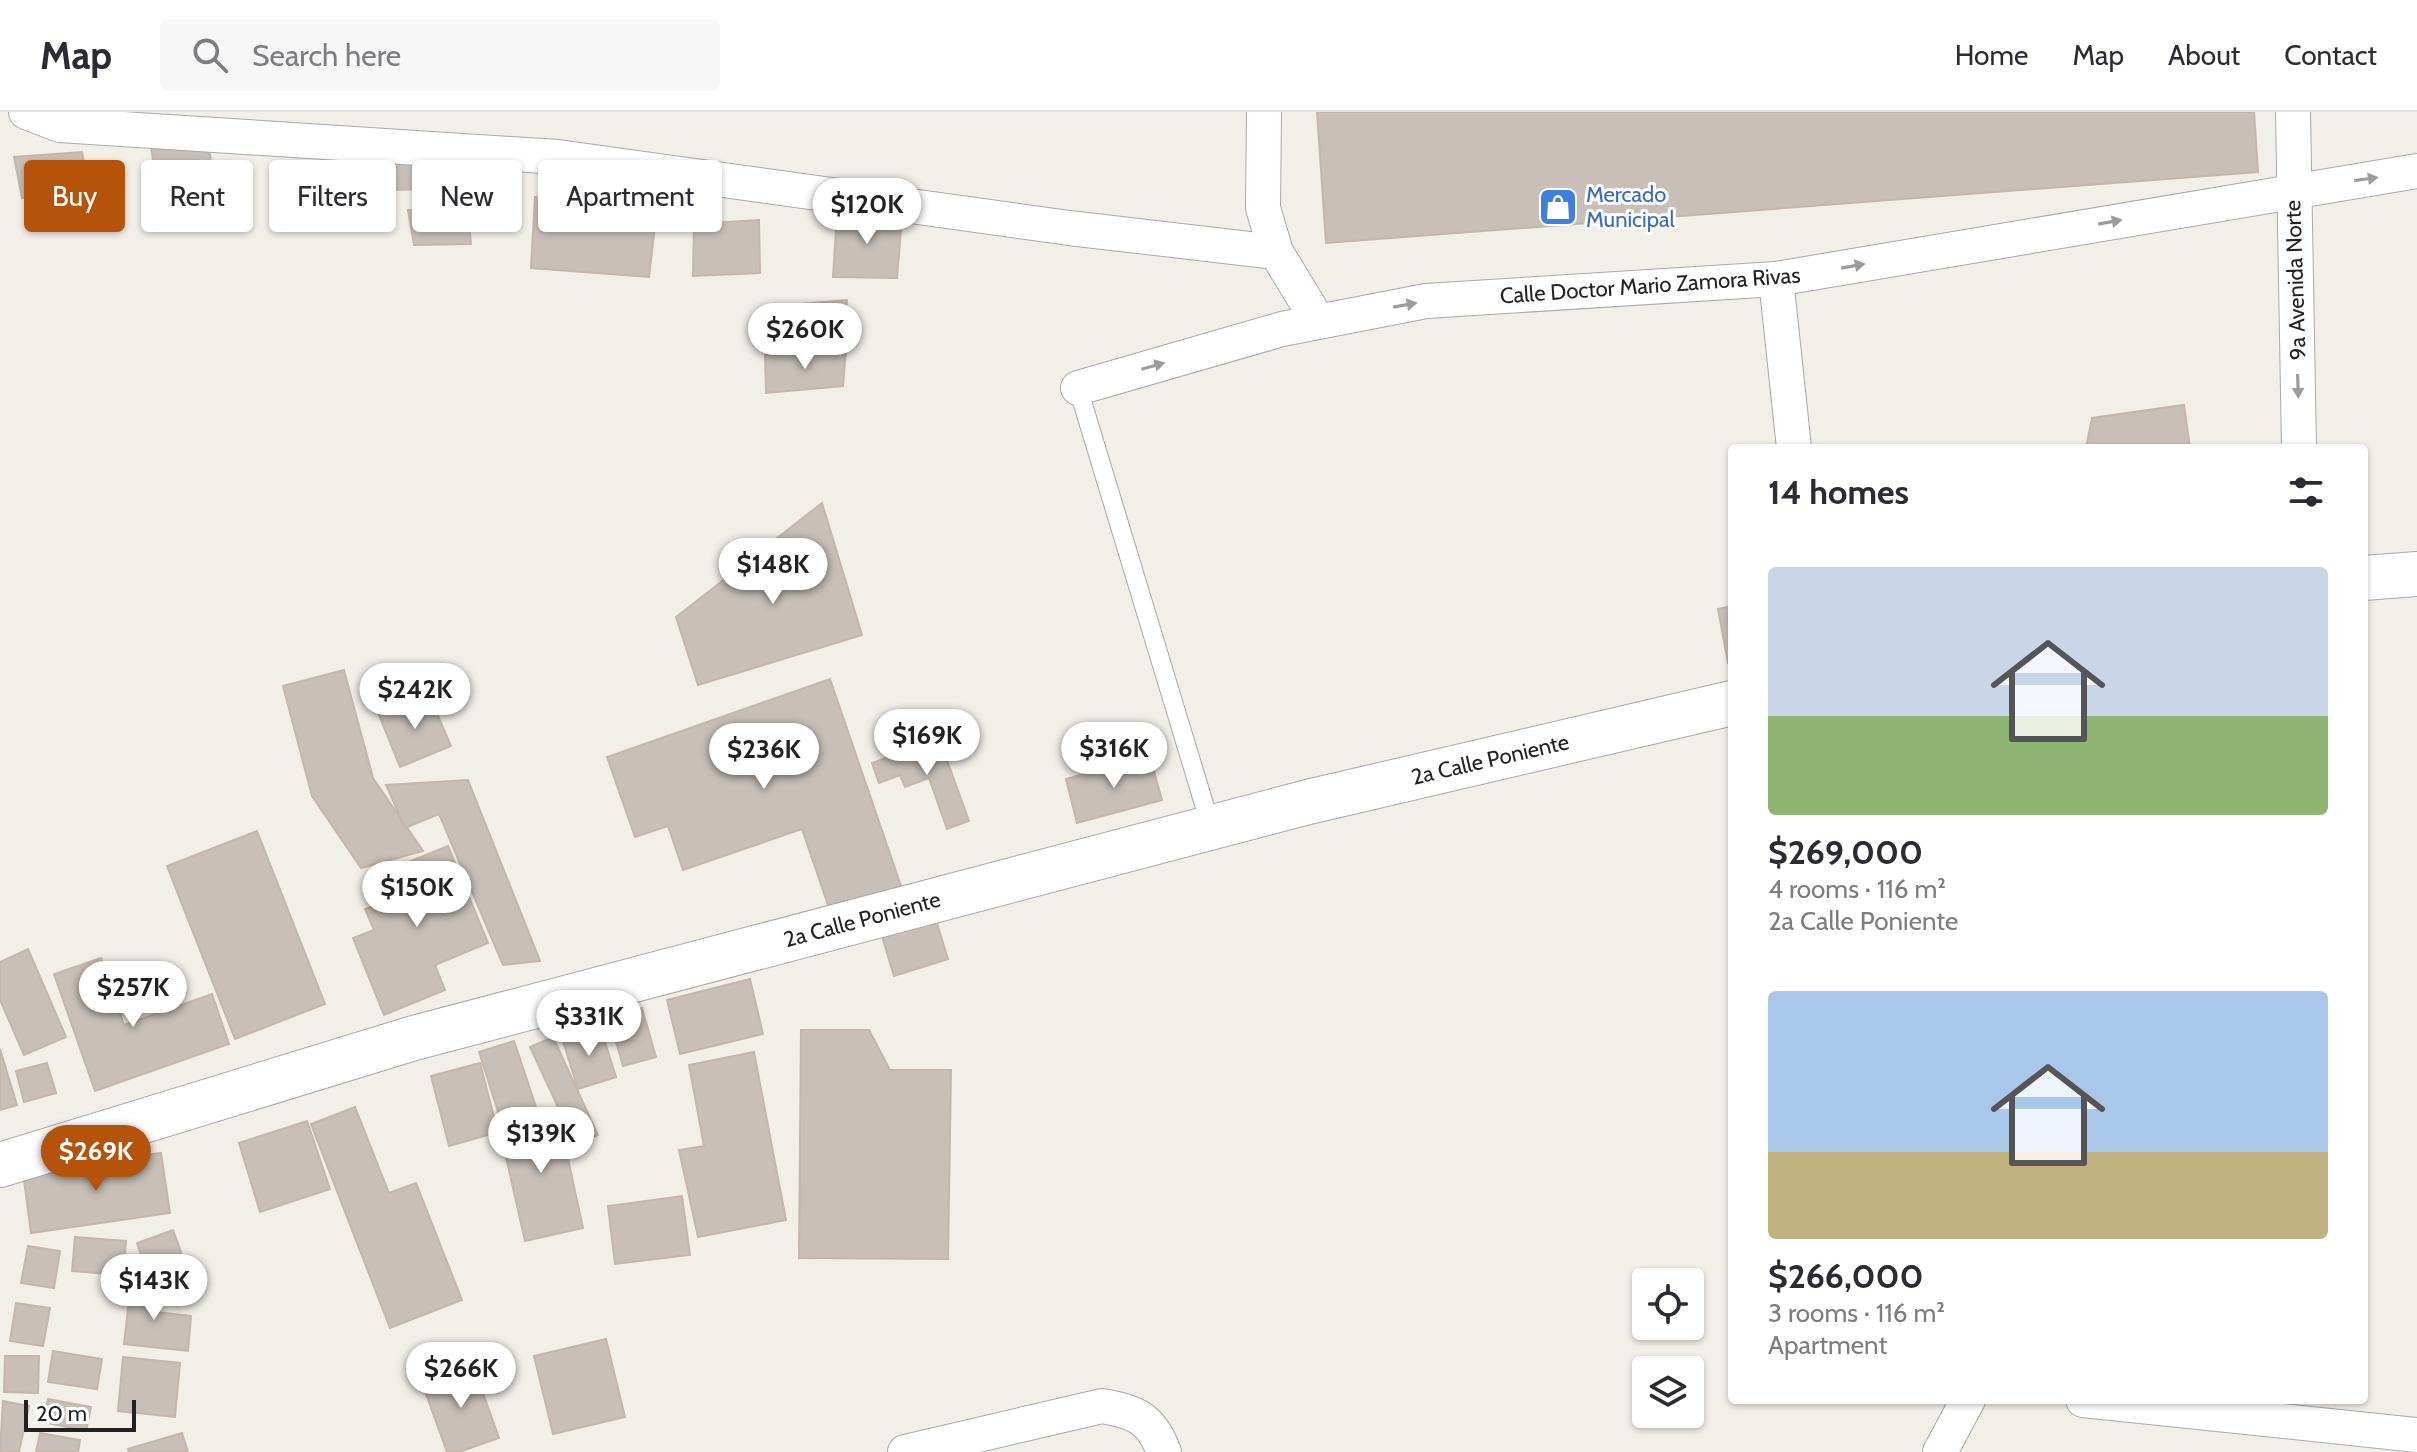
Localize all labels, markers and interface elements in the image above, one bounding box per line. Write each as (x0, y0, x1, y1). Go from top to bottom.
search box (160, 19, 720, 91)
text: Map (40, 32, 112, 79)
icon: search (188, 33, 232, 77)
text: Search here (252, 37, 401, 74)
text: Home (1955, 38, 2028, 72)
text: Map (2072, 38, 2124, 72)
text: About (2168, 38, 2240, 72)
text: Contact (2284, 38, 2377, 72)
chip: Buy (24, 160, 125, 232)
chip: Rent (141, 160, 253, 232)
chip: Filters (269, 160, 396, 232)
chip: New (412, 160, 522, 232)
chip: Apartment (538, 160, 722, 232)
one-way arrow (2354, 172, 2379, 185)
pin: $120K (811, 178, 923, 246)
place label: Mercado Municipal (1586, 181, 1676, 233)
shop icon: Mercado Municipal (1537, 186, 1579, 228)
text: $120K (830, 188, 904, 220)
street label: 9a Avenida Norte (2279, 199, 2312, 360)
one-way arrow (2097, 215, 2122, 227)
one-way arrow (1841, 259, 1866, 272)
street label: Calle Doctor Mario Zamora Rivas (1499, 262, 1801, 309)
one-way arrow (1393, 299, 1418, 311)
pin: $260K (749, 303, 861, 371)
text: $260K (766, 313, 844, 345)
one-way arrow (1141, 359, 1165, 372)
one-way arrow (2291, 374, 2304, 399)
icon: filters (2284, 470, 2328, 514)
text: 14 homes (1768, 471, 1909, 513)
pin: $148K (717, 538, 829, 606)
text: $148K (737, 548, 809, 580)
icon: home (1976, 619, 2120, 763)
pin: $242K (359, 663, 471, 731)
text: $242K (377, 673, 453, 705)
pin: $169K (871, 709, 983, 777)
text: $169K (892, 719, 962, 751)
pin: $316K (1058, 722, 1170, 790)
pin: $236K (708, 723, 820, 791)
street label: 2a Calle Poniente (1409, 728, 1572, 791)
text: $316K (1079, 732, 1149, 764)
text: $236K (727, 733, 801, 765)
text: $269,000 (1768, 831, 1923, 873)
pin: $150K (361, 861, 473, 929)
text: $150K (380, 871, 454, 903)
text: 4 rooms · 116 m² (1768, 873, 1946, 905)
street label: 2a Calle Poniente (781, 886, 943, 953)
text: 2a Calle Poniente (1768, 905, 1958, 937)
pin: $257K (77, 961, 189, 1029)
text: $257K (97, 971, 169, 1003)
pin: $331K (533, 990, 645, 1058)
text: $331K (554, 1000, 624, 1032)
icon: home (1976, 1043, 2120, 1187)
pin: $139K (485, 1107, 597, 1175)
text: $139K (506, 1117, 576, 1149)
pin: $269K (40, 1125, 152, 1193)
text: $269K (59, 1135, 133, 1167)
pin: $143K (98, 1254, 210, 1322)
text: $266,000 (1768, 1255, 1924, 1297)
text: $143K (118, 1264, 190, 1296)
map controls (1632, 1268, 1704, 1428)
button: locate (1632, 1268, 1704, 1340)
text: 3 rooms · 116 m² (1768, 1297, 1945, 1329)
text: Apartment (1768, 1329, 1887, 1361)
pin: $266K (405, 1342, 517, 1410)
text: $266K (424, 1352, 498, 1384)
button: layers (1632, 1356, 1704, 1428)
scale bar (24, 1396, 136, 1432)
text: 20 m (36, 1400, 87, 1427)

